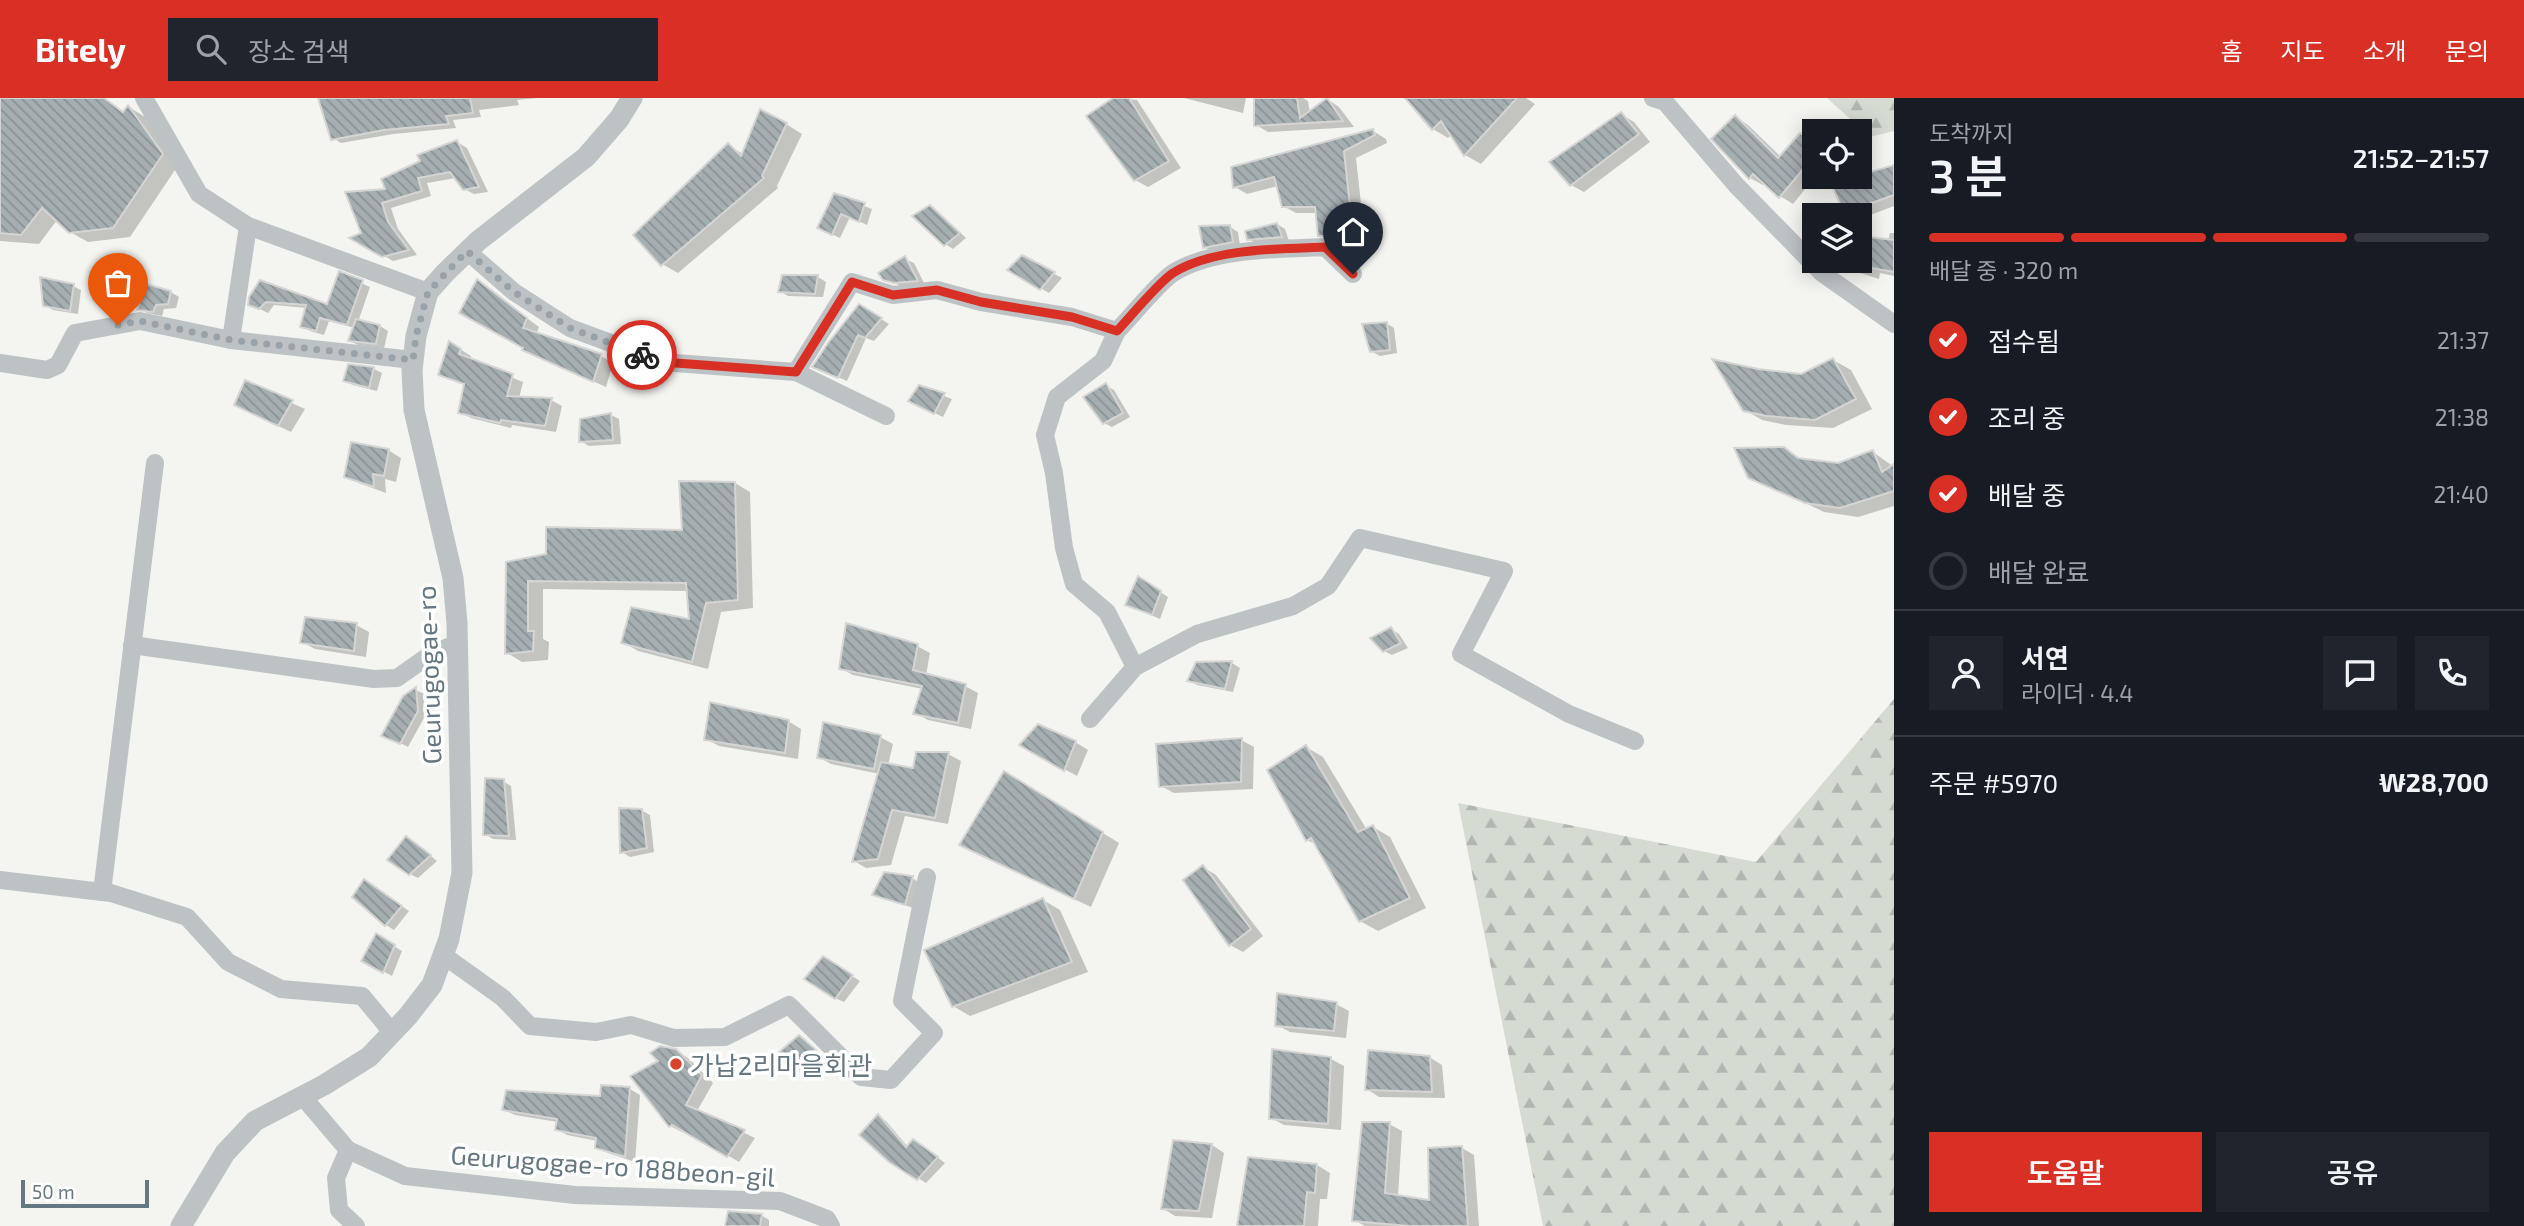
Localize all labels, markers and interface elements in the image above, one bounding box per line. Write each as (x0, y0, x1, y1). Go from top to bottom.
search box (168, 18, 658, 81)
text: Bitely (35, 29, 126, 69)
icon: search (192, 30, 230, 68)
text: 장소 검색 (248, 35, 350, 66)
text: 홈 (2220, 36, 2242, 65)
text: 지도 (2280, 36, 2325, 65)
text: 소개 (2363, 36, 2407, 65)
text: 문의 (2445, 36, 2489, 65)
map controls (1802, 119, 1872, 273)
button: locate (1802, 119, 1872, 189)
text: 도착까지 (1929, 119, 2014, 147)
text: 21:52–21:57 (2353, 142, 2489, 173)
text: 3 분 (1929, 147, 2007, 202)
pin (1323, 202, 1383, 274)
button: layers (1802, 203, 1872, 273)
icon: home (1334, 213, 1372, 251)
pin (88, 253, 148, 325)
text: 배달 중 · 320 m (1929, 256, 2078, 284)
icon: bag (99, 264, 137, 302)
courier (607, 320, 677, 390)
icon: check (1929, 321, 1967, 359)
text: 접수됨 (1988, 325, 2060, 356)
text: 21:37 (2437, 326, 2489, 354)
icon: bike (623, 336, 661, 374)
icon: check (1929, 398, 1967, 436)
text: 조리 중 (1988, 402, 2066, 433)
text: 21:38 (2435, 403, 2489, 431)
icon: check (1929, 475, 1967, 513)
text: 배달 중 (1988, 479, 2066, 510)
text: 21:40 (2433, 480, 2489, 508)
text: 배달 완료 (1988, 556, 2089, 587)
street label: Geurugogae-ro (409, 585, 447, 765)
button: person (1929, 636, 2003, 710)
button: chat (2323, 636, 2397, 710)
button: phone (2415, 636, 2489, 710)
text: 서연 (2021, 642, 2069, 673)
text: 라이더 · 4.4 (2021, 679, 2134, 707)
text: ₩28,700 (2379, 766, 2489, 797)
text: 주문 #5970 (1929, 767, 2058, 798)
place label: 가납2리마을회관 (690, 1049, 872, 1080)
marker: 가납2리마을회관 (668, 1056, 684, 1072)
button: 도움말 (1929, 1132, 2202, 1212)
button: 공유 (2216, 1132, 2489, 1212)
street label: Geurugogae-ro 188beon-gil (450, 1138, 777, 1192)
scale bar (21, 1177, 149, 1209)
text: 50 m (32, 1180, 75, 1203)

